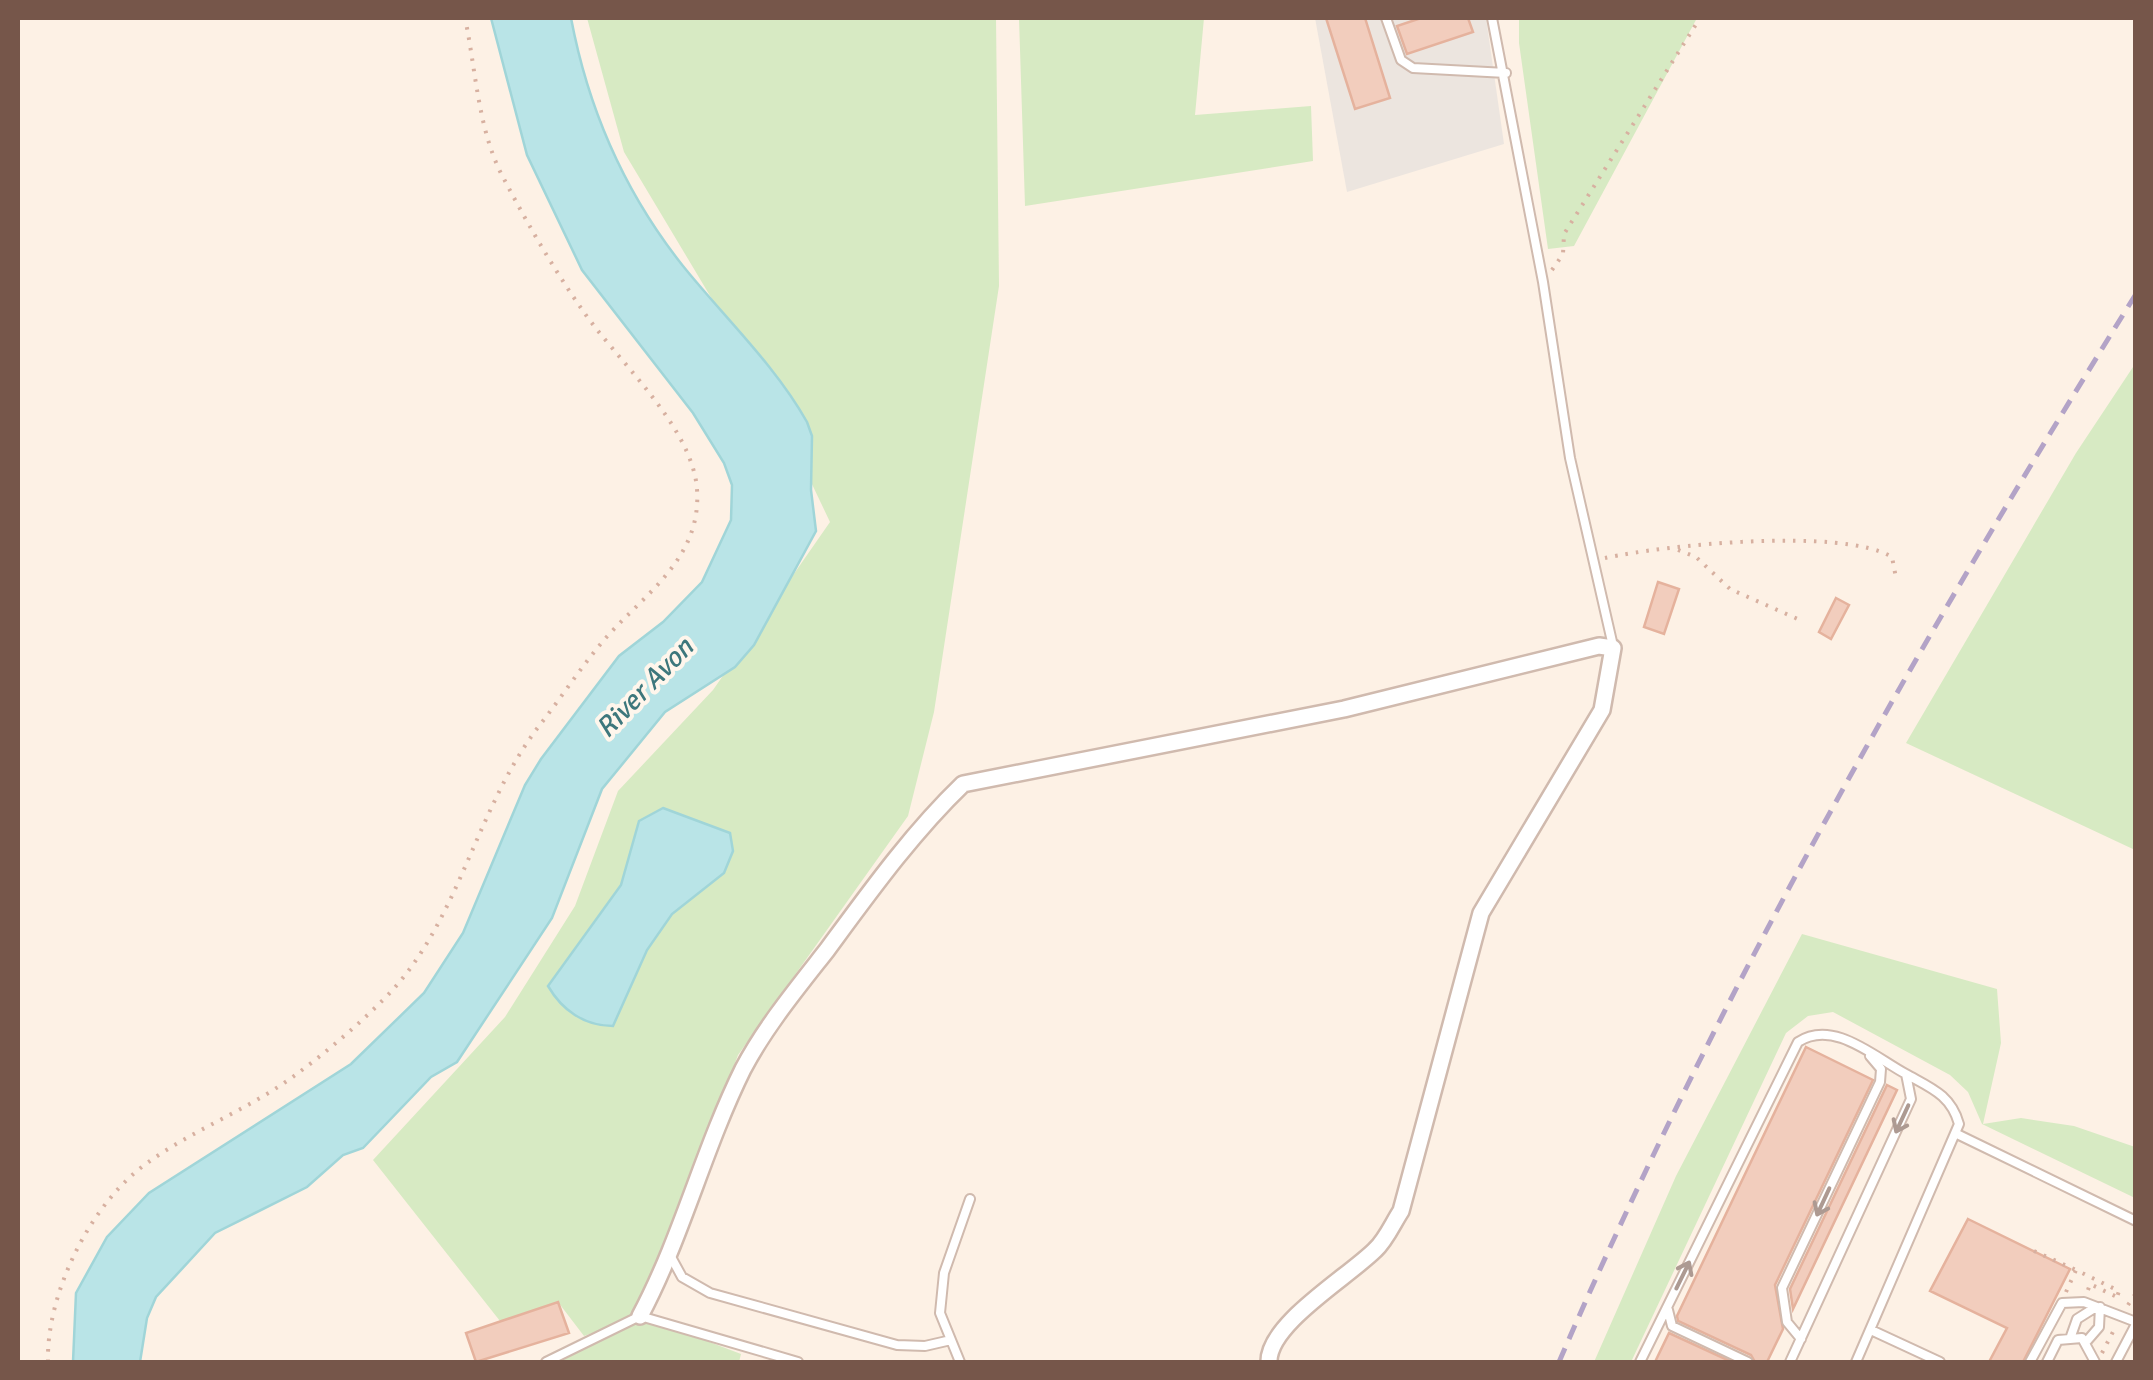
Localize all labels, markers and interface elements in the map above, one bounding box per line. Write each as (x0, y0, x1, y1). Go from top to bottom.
water label: River Avon (589, 630, 701, 745)
one-way arrow (1891, 1103, 1910, 1133)
one-way arrow (1813, 1187, 1832, 1217)
one-way arrow (1675, 1261, 1694, 1291)

